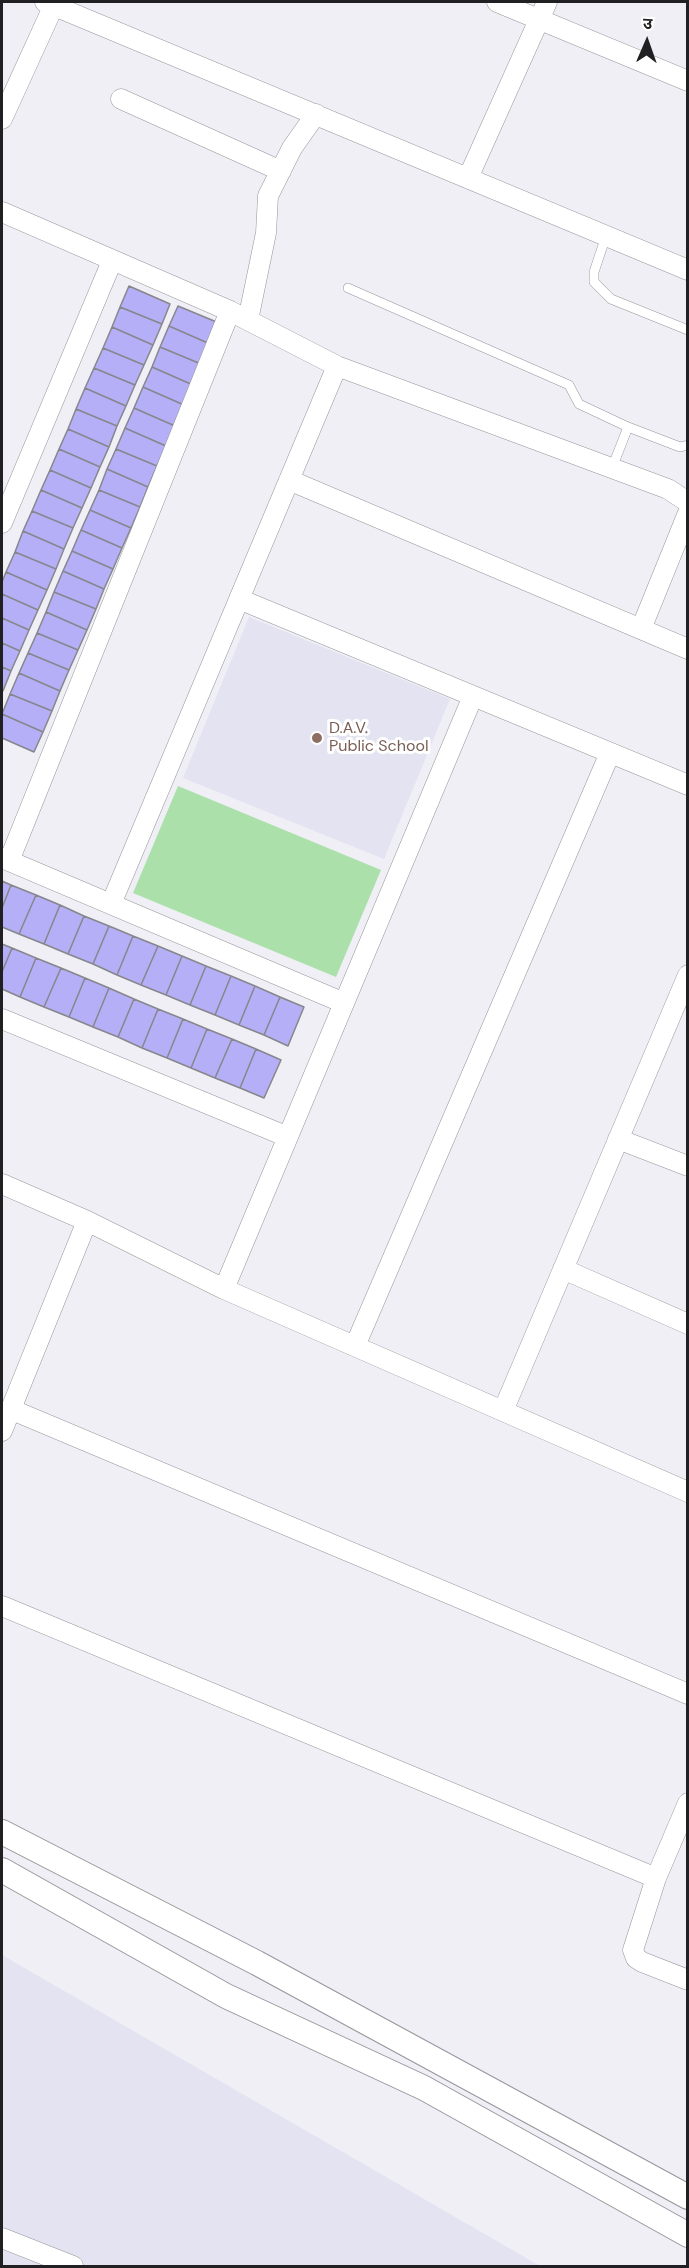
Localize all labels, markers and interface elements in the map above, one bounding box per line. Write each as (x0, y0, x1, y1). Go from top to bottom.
north arrow (617, 12, 677, 72)
text: उ (643, 13, 653, 34)
place label: D.A.V. Public School (329, 719, 428, 757)
marker: D.A.V. Public School (310, 731, 324, 745)

